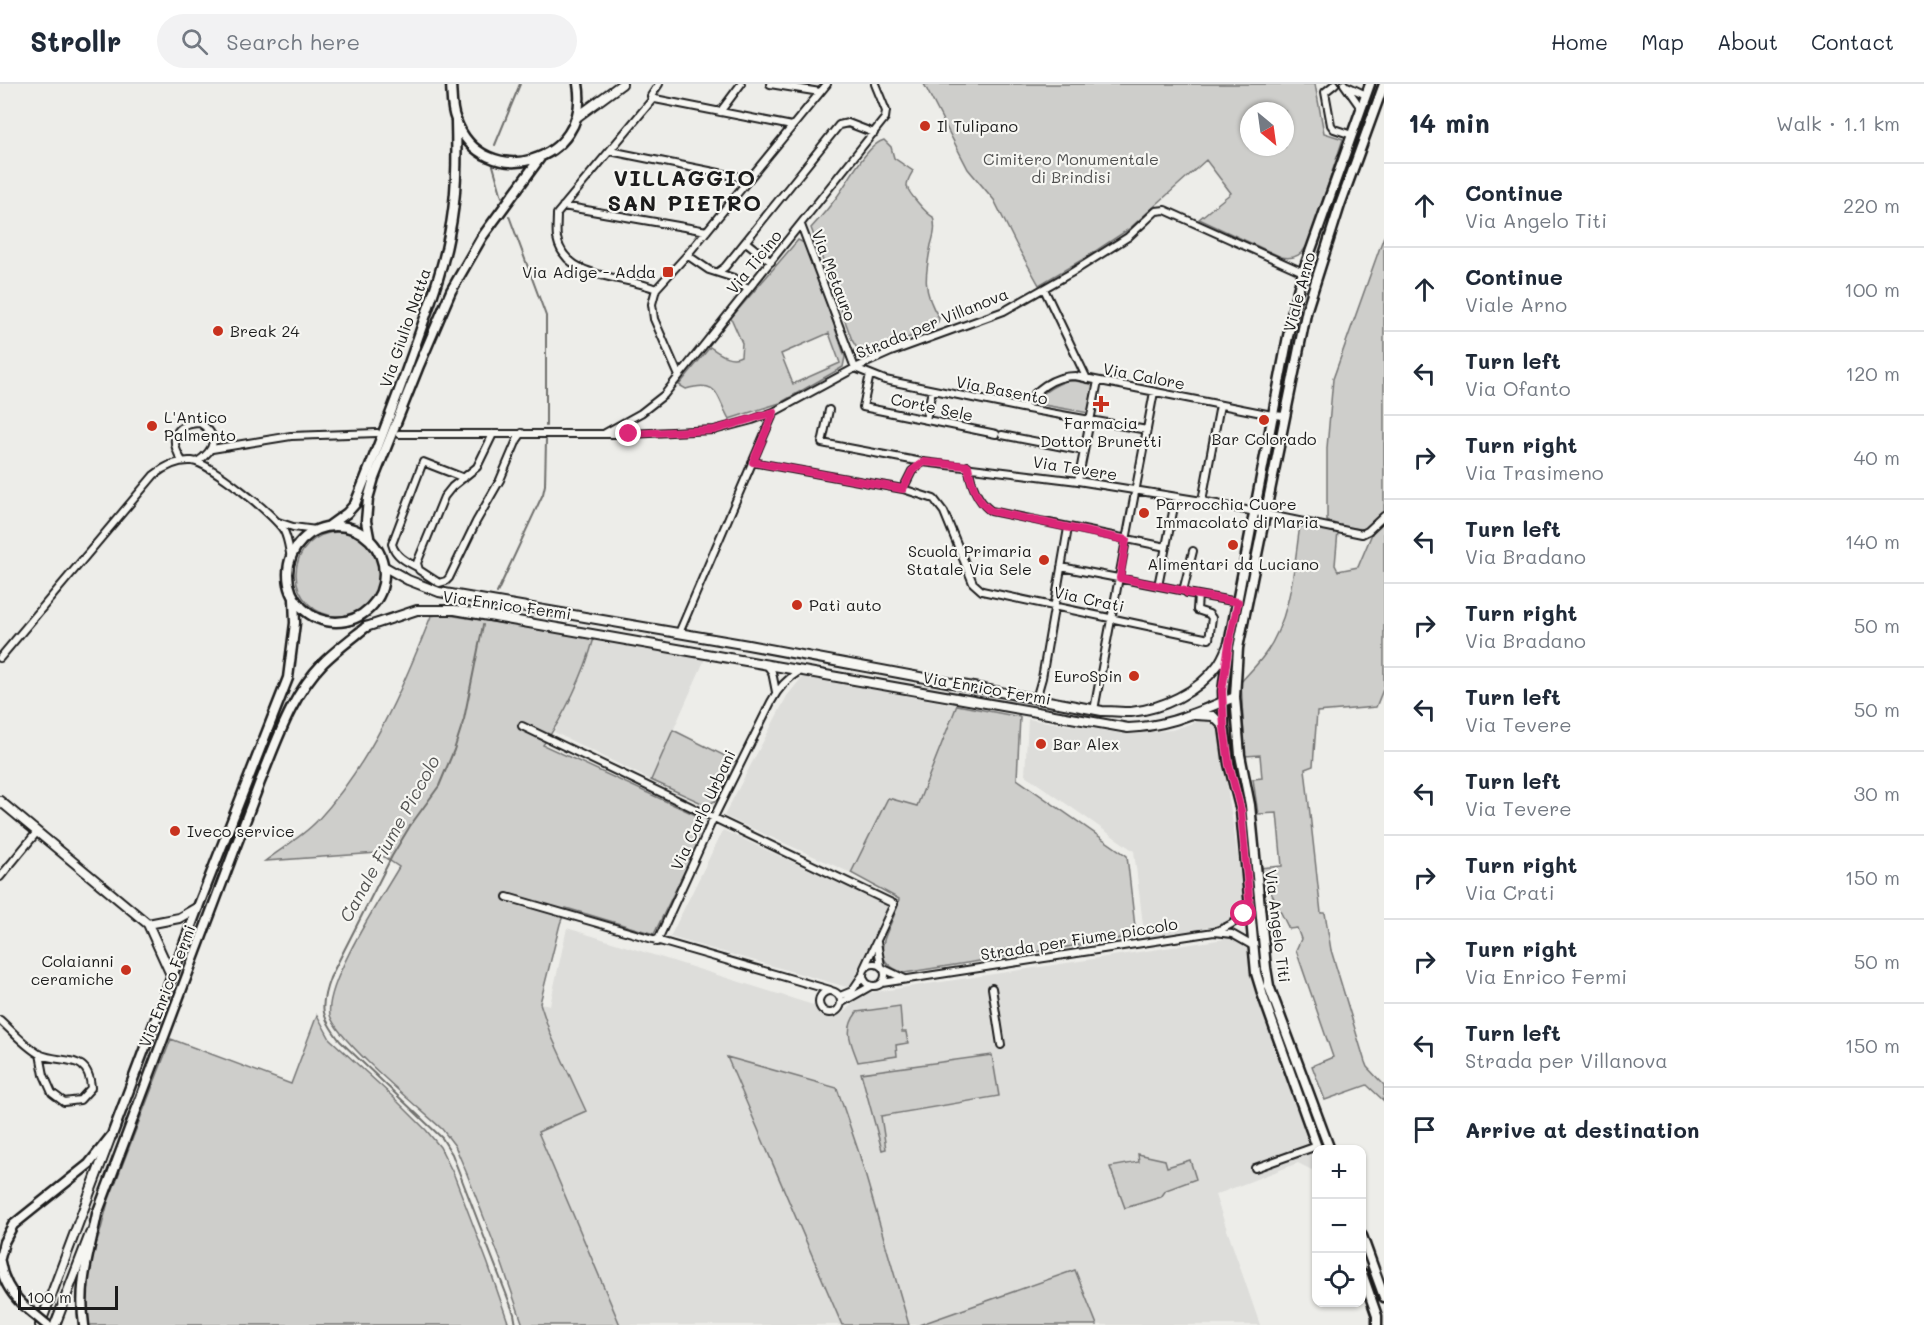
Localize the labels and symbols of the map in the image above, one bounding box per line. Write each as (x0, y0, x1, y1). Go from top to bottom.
north arrow (1240, 102, 1294, 156)
place label: Il Tulipano (937, 115, 1018, 136)
marker: Il Tulipano (918, 119, 932, 133)
park label: Cimitero Monumentale di Brindisi (983, 148, 1159, 187)
district label: VILLAGGIO SAN PIETRO (607, 163, 763, 217)
street label: Via Ticino (721, 225, 786, 298)
street label: Via Metauro (807, 226, 862, 323)
street label: Viale Arno (1278, 250, 1319, 334)
place label: Via Adige - Adda (522, 261, 656, 282)
street label: Via Giulio Natta (374, 265, 435, 390)
marker: Via Adige - Adda (661, 265, 675, 279)
street label: Strada per Villanova (853, 282, 1011, 363)
place label: Break 24 (230, 320, 300, 341)
marker: Break 24 (211, 324, 225, 338)
street label: Via Calore (1101, 357, 1187, 394)
street label: Via Basento (954, 370, 1050, 409)
street label: Corte Sele (889, 388, 975, 425)
marker: Farmacia Dottor Brunetti (1094, 397, 1108, 411)
place label: L'Antico Palmento (164, 406, 236, 445)
place label: Farmacia Dottor Brunetti (1040, 412, 1162, 451)
marker: Bar Colorado (1257, 413, 1271, 427)
marker: L'Antico Palmento (145, 419, 159, 433)
route end (615, 420, 641, 446)
place label: Bar Colorado (1211, 428, 1317, 449)
street label: Via Tevere (1031, 450, 1119, 485)
place label: Parrocchia Cuore Immacolato di Maria (1156, 493, 1319, 532)
marker: Parrocchia Cuore Immacolato di Maria (1137, 506, 1151, 520)
marker: Alimentari da Luciano (1226, 538, 1240, 552)
place label: Scuola Primaria Statale Via Sele (907, 540, 1032, 579)
marker: Scuola Primaria Statale Via Sele (1037, 553, 1051, 567)
place label: Alimentari da Luciano (1147, 553, 1319, 574)
street label: Via Crati (1052, 581, 1126, 616)
street label: Via Enrico Fermi (441, 585, 573, 624)
place label: Patì auto (809, 594, 881, 615)
marker: Patì auto (790, 598, 804, 612)
place label: EuroSpin (1054, 665, 1122, 686)
street label: Via Enrico Fermi (921, 666, 1053, 709)
marker: EuroSpin (1127, 669, 1141, 683)
place label: Bar Alex (1053, 733, 1119, 754)
marker: Bar Alex (1034, 737, 1048, 751)
street label: Via Carlo Urbani (665, 746, 740, 874)
water label: Canale Fiume Piccolo (333, 751, 445, 926)
place label: Iveco service (187, 820, 295, 841)
marker: Iveco service (168, 824, 182, 838)
street label: Via Angelo Titi (1261, 868, 1296, 984)
route start (1230, 900, 1256, 926)
street label: Strada per Fiume piccolo (979, 913, 1179, 964)
street label: Via Enrico Fermi (133, 921, 200, 1050)
place label: Colaianni ceramiche (31, 950, 114, 989)
marker: Colaianni ceramiche (119, 963, 133, 977)
scale bar (18, 1283, 118, 1310)

